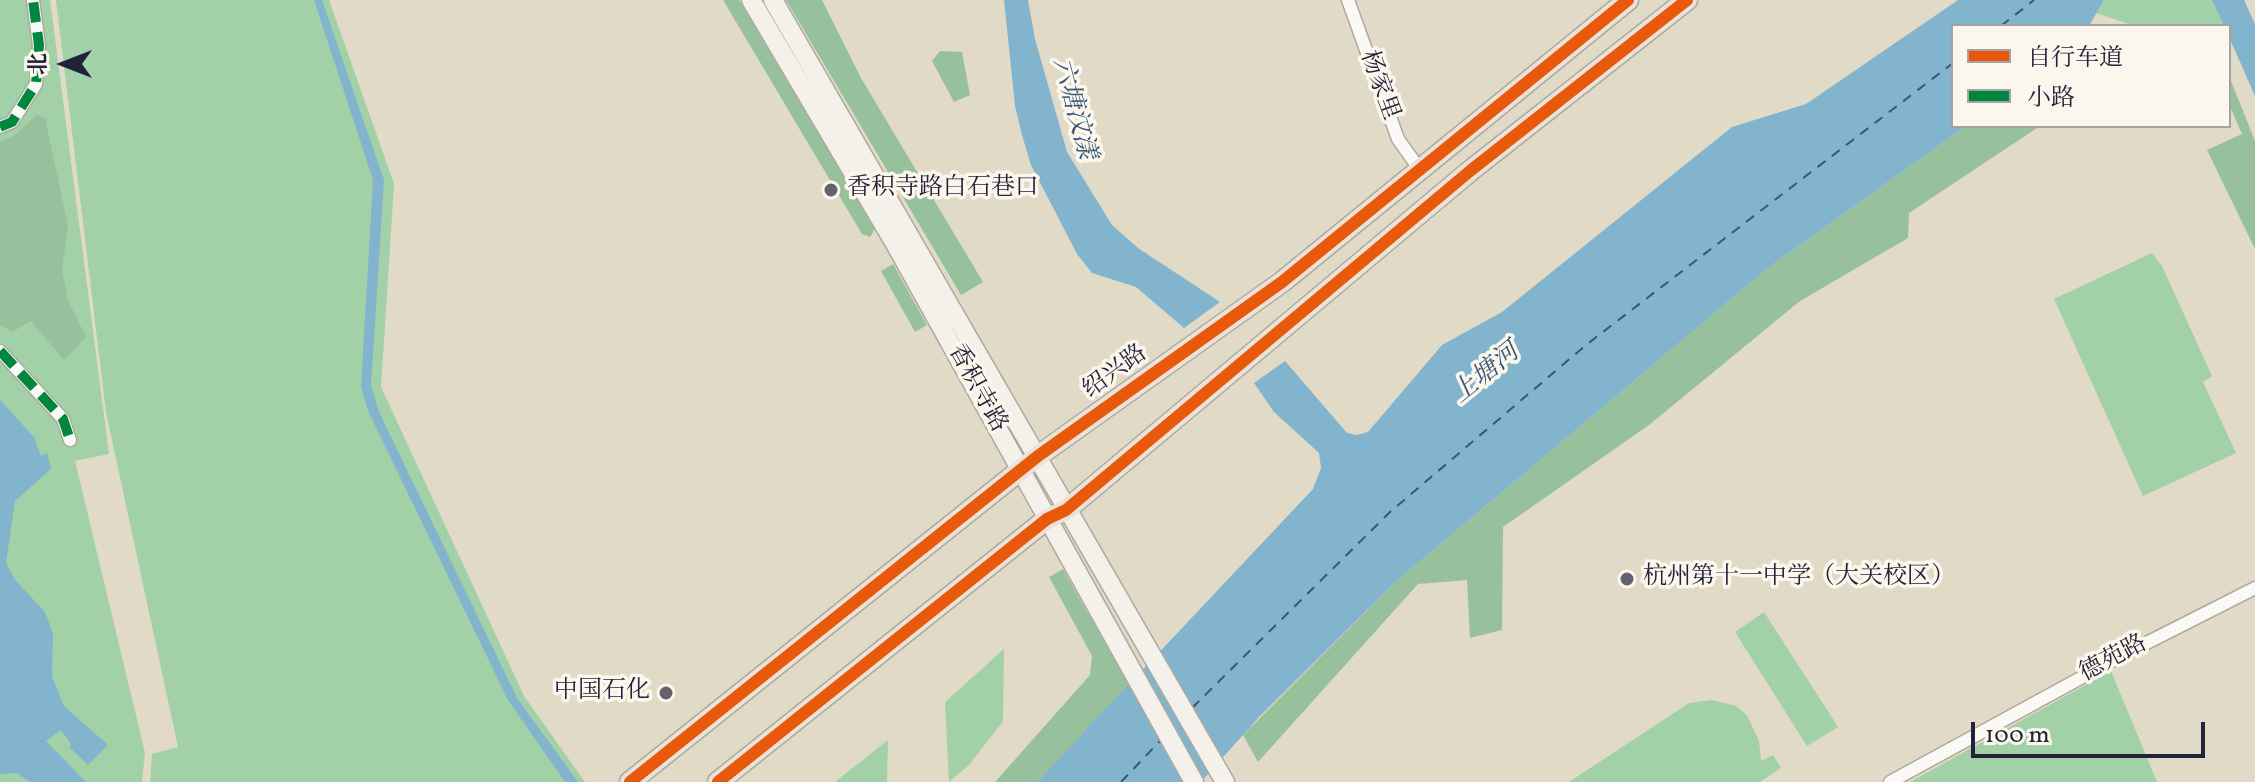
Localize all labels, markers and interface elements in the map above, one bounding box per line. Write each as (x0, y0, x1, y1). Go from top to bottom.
north arrow (24, 24, 104, 104)
legend (1951, 24, 2231, 128)
text: 自行车道 (2027, 42, 2123, 76)
street label: 杨家里 (1352, 47, 1404, 125)
text: 北 (24, 53, 55, 75)
water label: 六塘汶漾 (1043, 55, 1101, 163)
text: 小路 (2027, 82, 2075, 116)
place label: 香积寺路白石巷口 (847, 176, 1039, 204)
marker: 香积寺路白石巷口 (822, 181, 840, 199)
water label: 上塘河 (1447, 338, 1527, 412)
street label: 香积寺路 (940, 340, 1012, 438)
street label: 绍兴路 (1078, 340, 1154, 406)
place label: 杭州第十一中学（大关校区） (1643, 565, 1955, 593)
marker: 杭州第十一中学（大关校区） (1618, 570, 1636, 588)
street label: 德苑路 (2075, 630, 2153, 690)
place label: 中国石化 (554, 679, 650, 707)
marker: 中国石化 (657, 684, 675, 702)
scale bar (1975, 706, 2209, 756)
text: 100 m (1985, 719, 2050, 753)

